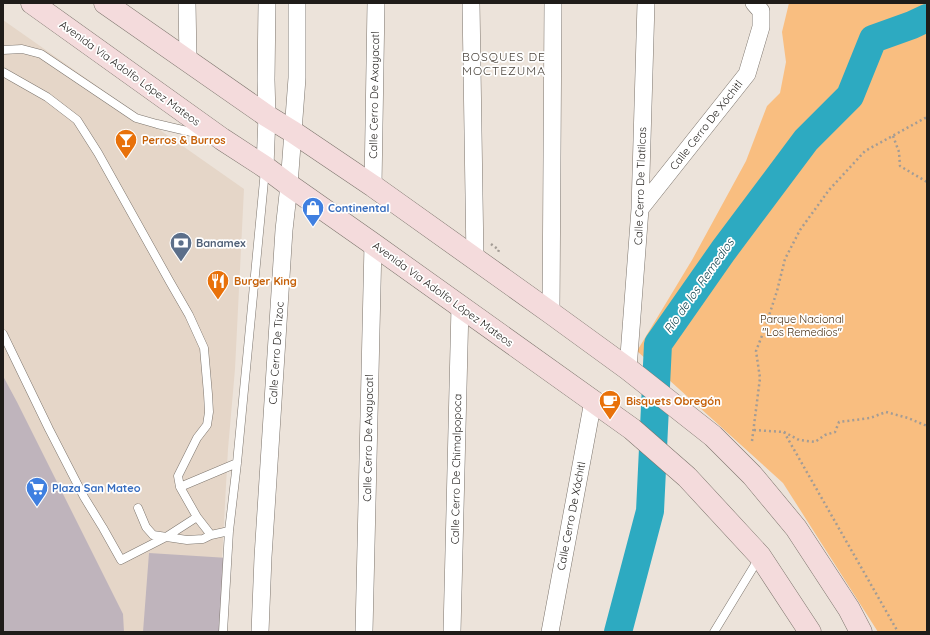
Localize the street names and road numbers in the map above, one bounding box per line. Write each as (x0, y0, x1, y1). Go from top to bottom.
street label: Avenida Via Adolfo López Mateos (57, 17, 203, 129)
street label: Calle Cerro De Axayacatl (366, 31, 382, 159)
street label: Calle Cerro De Xóchitl (667, 77, 745, 173)
street label: Calle Cerro De Tlatilcas (631, 127, 649, 245)
street label: Avenida Via Adolfo López Mateos (370, 238, 516, 350)
street label: Calle Cerro De Tizoc (265, 301, 287, 405)
street label: Calle Cerro De Axayacatl (360, 374, 376, 502)
street label: Calle Cerro De Chimalpopoca (448, 394, 464, 544)
street label: Calle Cerro De Xóchitl (554, 460, 588, 572)

